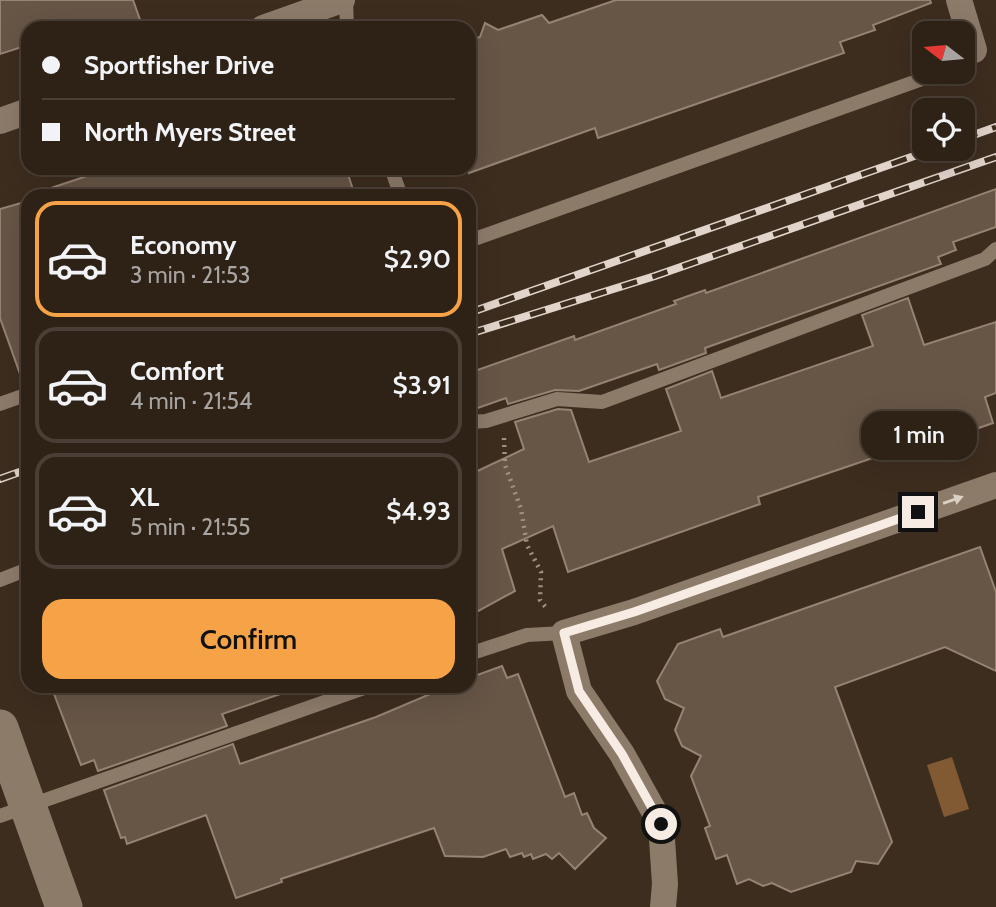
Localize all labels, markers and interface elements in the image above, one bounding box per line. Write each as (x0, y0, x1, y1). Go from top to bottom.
north arrow (912, 21, 975, 84)
map controls (912, 21, 975, 161)
text: Sportfisher Drive (84, 49, 274, 81)
button: locate (912, 98, 975, 161)
text: North Myers Street (84, 116, 296, 148)
icon: car (46, 228, 109, 291)
text: Economy (130, 229, 236, 261)
text: $2.90 (384, 243, 451, 275)
text: 3 min · 21:53 (130, 261, 251, 289)
icon: car (46, 354, 109, 417)
text: Comfort (130, 355, 224, 387)
text: $3.91 (393, 369, 451, 401)
text: 4 min · 21:54 (130, 387, 252, 415)
callout: 1 min (860, 410, 976, 460)
text: 1 min (893, 421, 945, 449)
icon: car (46, 480, 109, 543)
text: XL (130, 481, 159, 513)
one-way arrow (943, 494, 964, 505)
text: $4.93 (386, 495, 451, 527)
route end (902, 496, 934, 528)
text: 5 min · 21:55 (130, 513, 251, 541)
button: Confirm (42, 599, 455, 679)
route start (645, 808, 677, 840)

